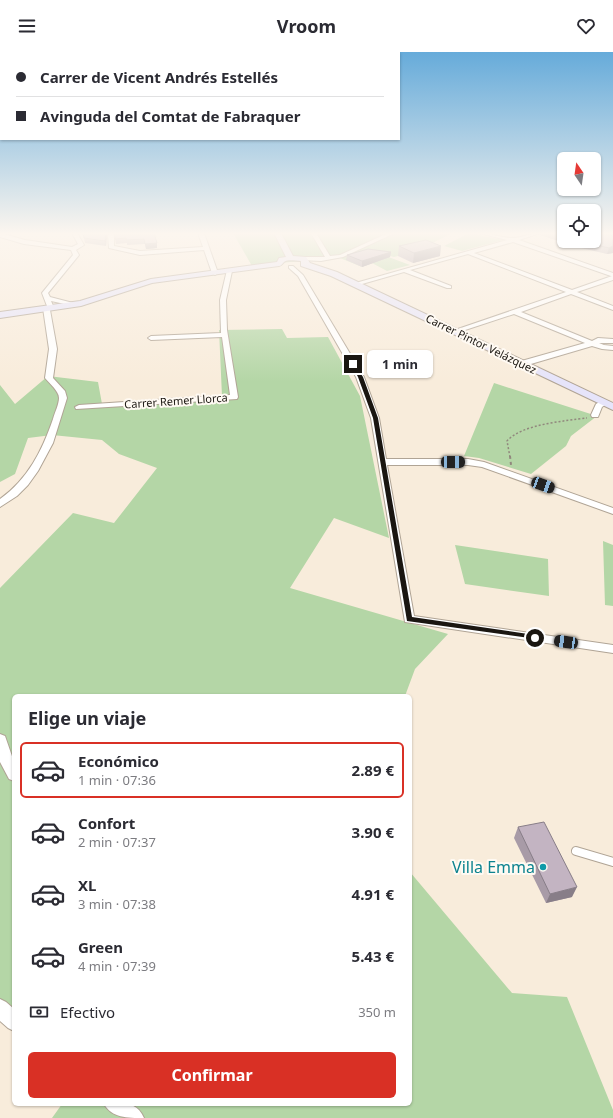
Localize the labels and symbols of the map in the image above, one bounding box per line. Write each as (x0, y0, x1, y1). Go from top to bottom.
north arrow (557, 152, 601, 196)
street label: Carrer Pintor Velázquez (423, 310, 539, 377)
callout: 1 min (367, 350, 433, 378)
route end (344, 355, 362, 373)
street label: Carrer Remer Llorca (124, 389, 228, 412)
car (441, 456, 465, 468)
car (530, 475, 556, 495)
route start (526, 629, 544, 647)
car (553, 634, 579, 650)
place label: Villa Emma (452, 856, 535, 878)
marker: Villa Emma (538, 862, 548, 872)

